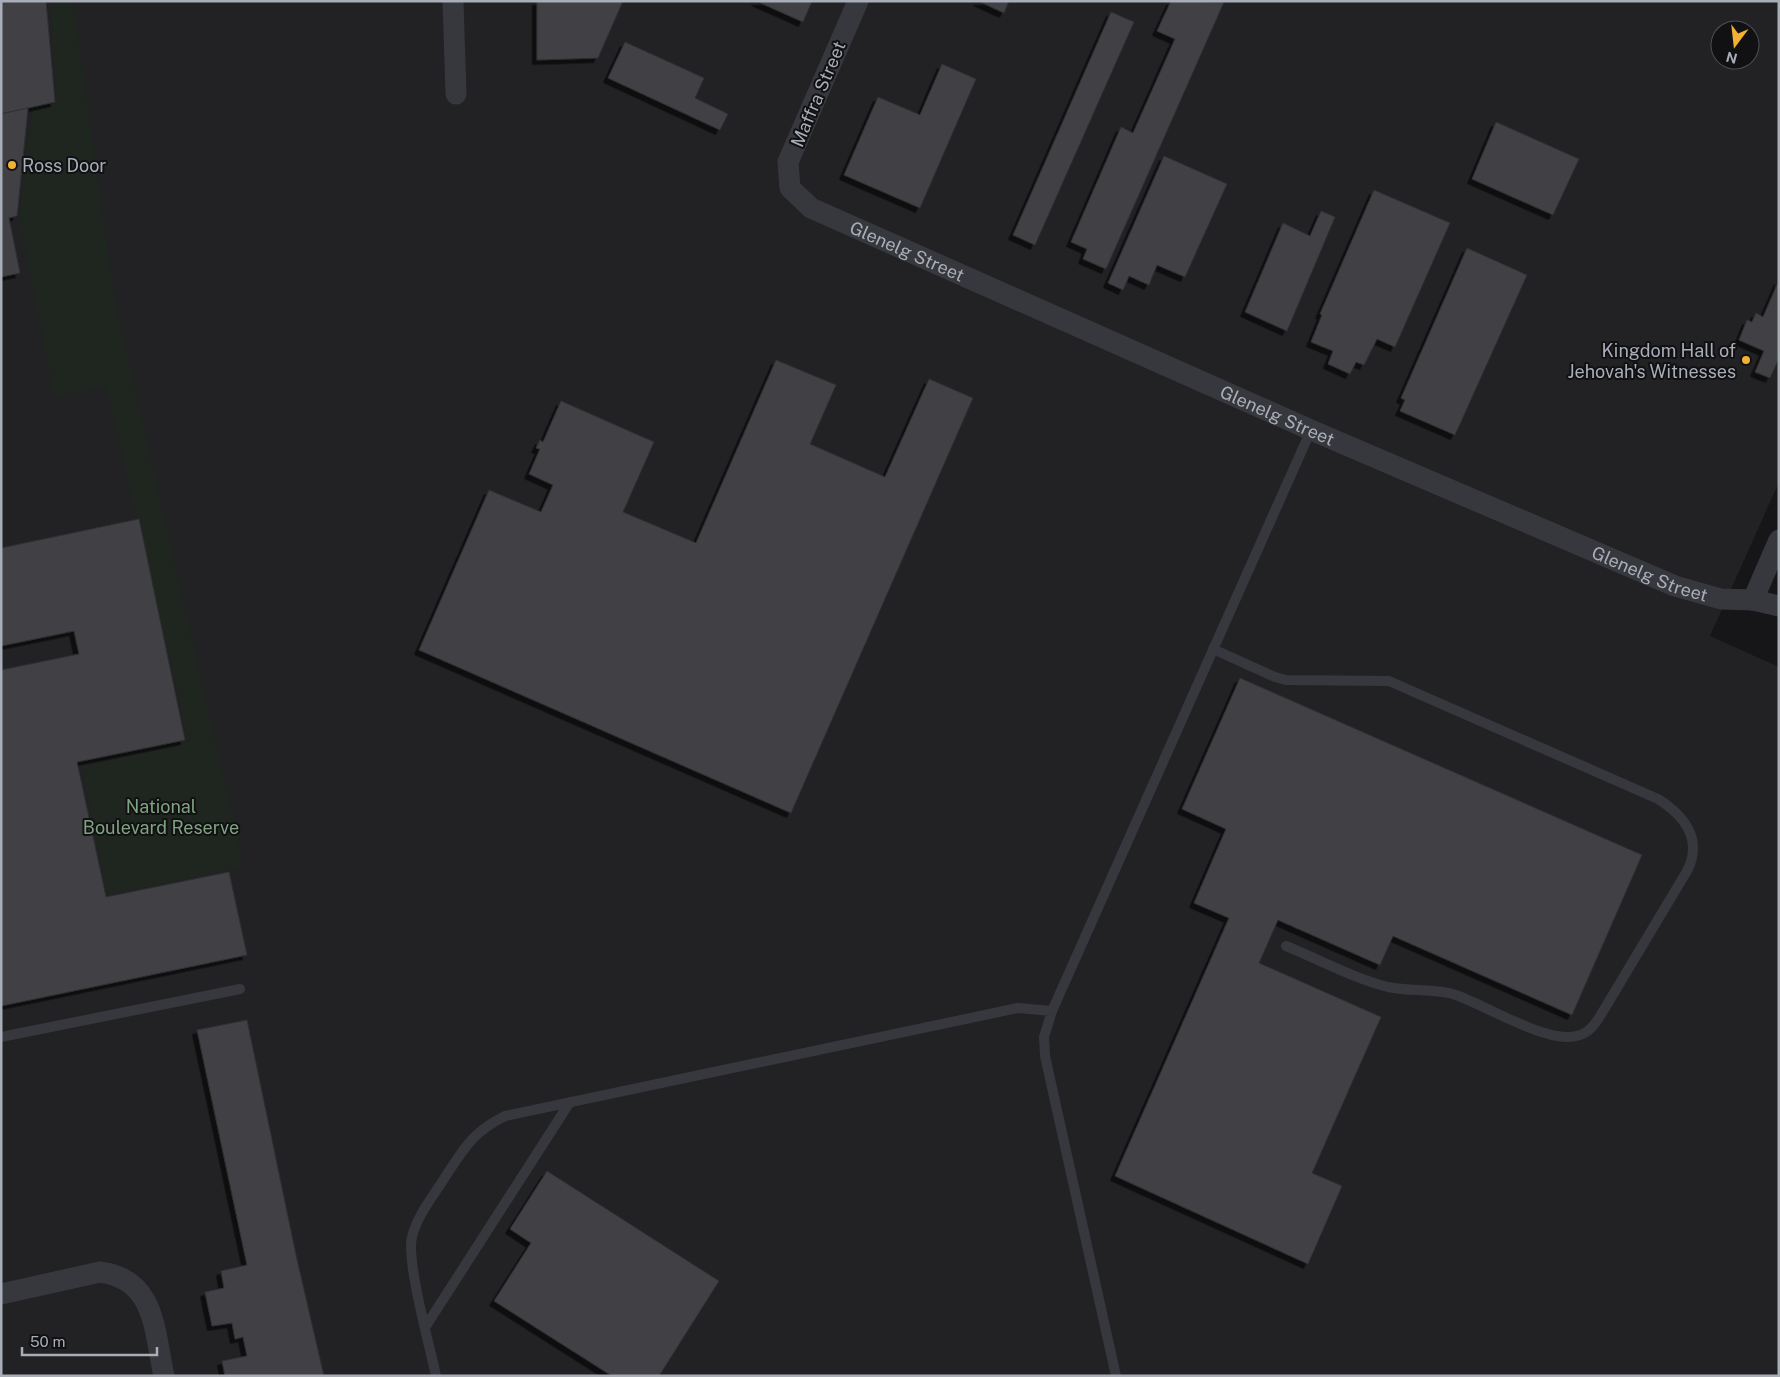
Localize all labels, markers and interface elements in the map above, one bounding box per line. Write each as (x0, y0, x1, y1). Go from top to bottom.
north arrow (1710, 20, 1760, 70)
street label: Maffra Street (786, 38, 850, 150)
text: N (1724, 48, 1739, 67)
place label: Ross Door (22, 155, 106, 176)
marker: Ross Door (6, 159, 18, 171)
street label: Glenelg Street (847, 216, 968, 285)
place label: Kingdom Hall of Jehovah's Witnesses (1568, 340, 1736, 382)
marker: Kingdom Hall of Jehovah's Witnesses (1740, 354, 1752, 366)
street label: Glenelg Street (1217, 381, 1338, 449)
street label: Glenelg Street (1589, 541, 1710, 605)
park label: National Boulevard Reserve (83, 796, 239, 838)
scale bar (22, 1324, 158, 1356)
text: 50 m (30, 1333, 65, 1350)

